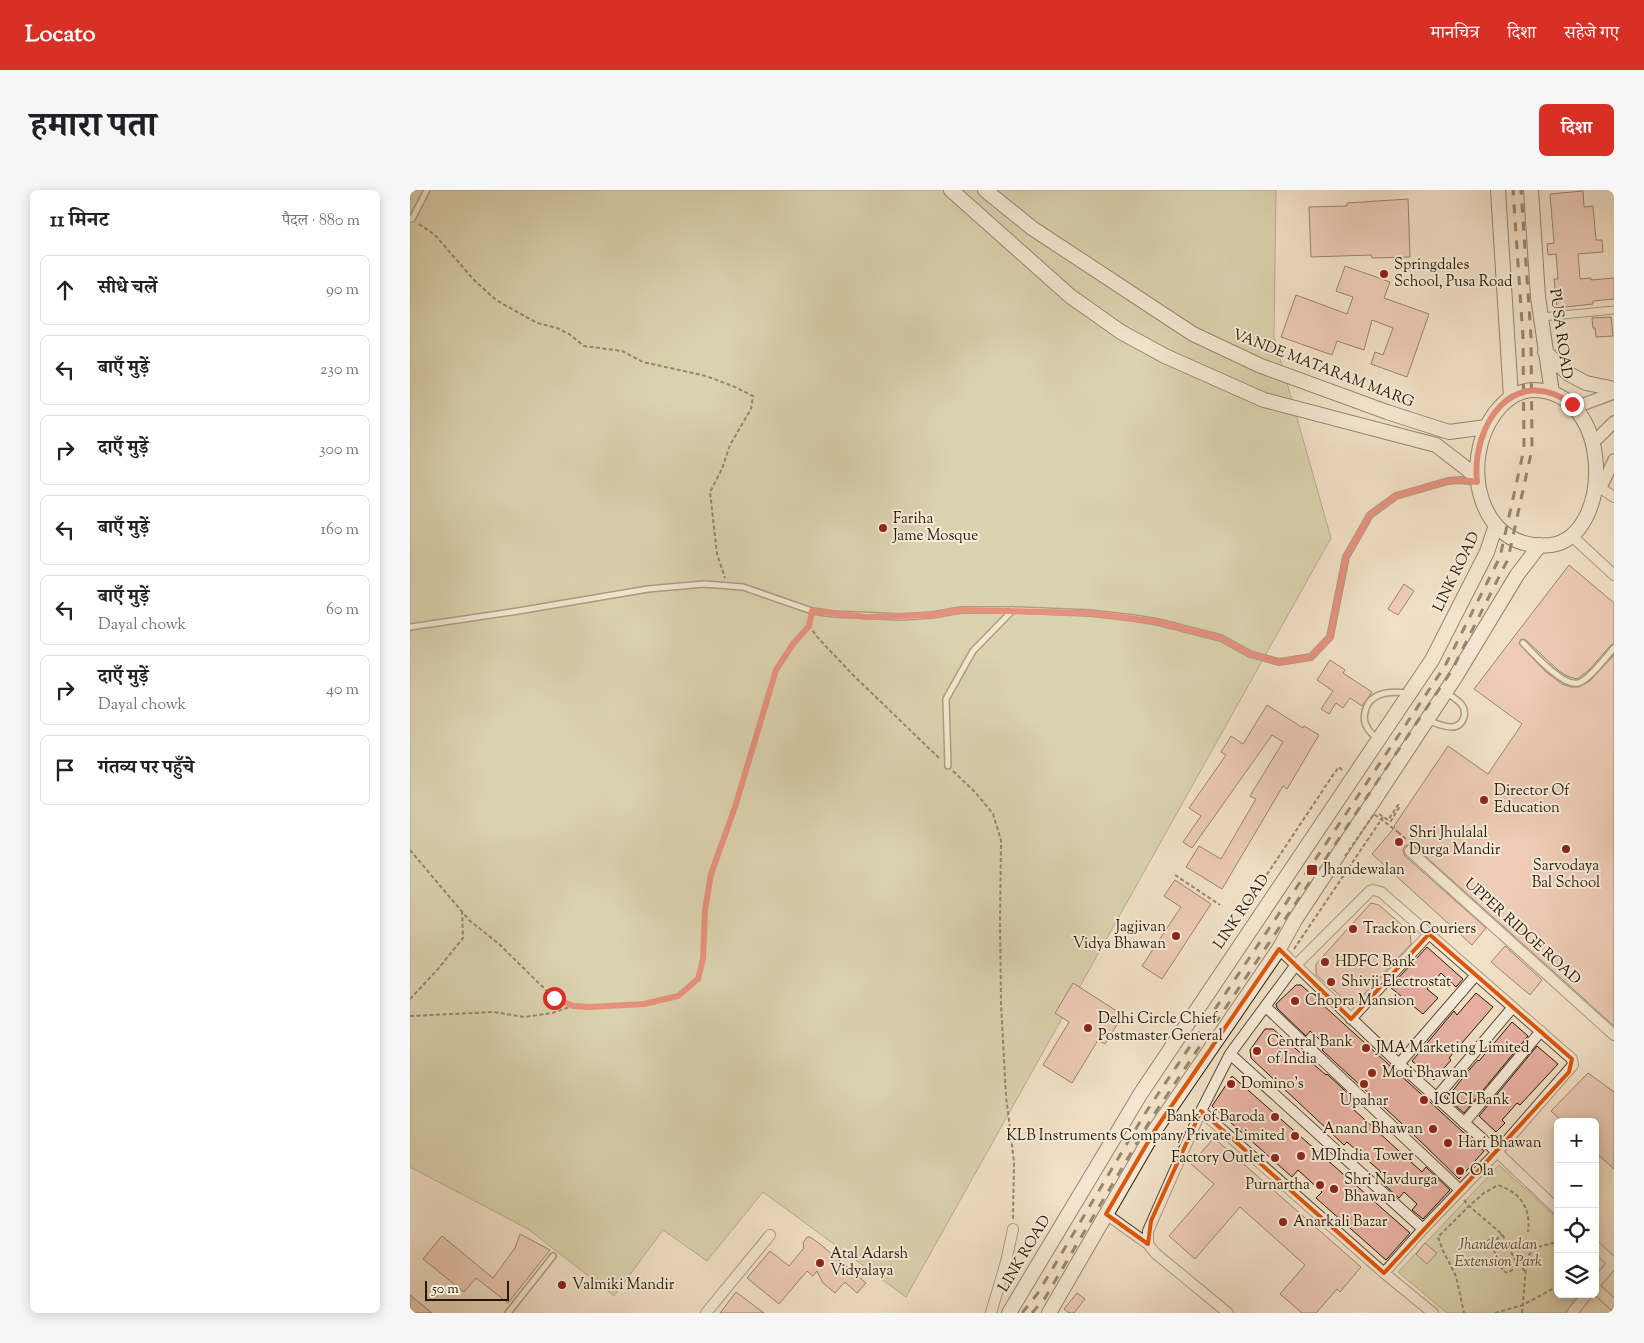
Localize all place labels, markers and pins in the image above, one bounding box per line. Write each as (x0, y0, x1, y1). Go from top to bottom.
place label: Springdales School, Pusa Road (1394, 255, 1513, 293)
marker: Springdales School, Pusa Road (1378, 268, 1390, 280)
place label: Fariha Jame Mosque (892, 509, 978, 547)
marker: Fariha Jame Mosque (877, 522, 889, 534)
place label: Director Of Education (1494, 781, 1570, 819)
marker: Director Of Education (1478, 794, 1490, 806)
place label: Shri Jhulalal Durga Mandir (1409, 823, 1501, 861)
marker: Shri Jhulalal Durga Mandir (1393, 836, 1405, 848)
marker: Sarvodaya Bal School (1560, 843, 1572, 855)
place label: Sarvodaya Bal School (1532, 856, 1600, 894)
place label: Jhandewalan (1322, 860, 1405, 881)
marker: Jhandewalan (1305, 863, 1319, 877)
place label: Jagjivan Vidya Bhawan (1073, 917, 1166, 955)
place label: Trackon Couriers (1363, 919, 1476, 940)
marker: Trackon Couriers (1347, 923, 1359, 935)
marker: Jagjivan Vidya Bhawan (1170, 930, 1182, 942)
place label: HDFC Bank (1335, 952, 1416, 973)
marker: HDFC Bank (1319, 956, 1331, 968)
place label: Shivji Electrostat (1341, 972, 1451, 993)
marker: Shivji Electrostat (1325, 976, 1337, 988)
place label: Chopra Mansion (1305, 991, 1415, 1012)
marker: Chopra Mansion (1289, 995, 1301, 1007)
place label: Delhi Circle Chief Postmaster General (1098, 1009, 1223, 1047)
marker: Delhi Circle Chief Postmaster General (1082, 1022, 1094, 1034)
place label: Central Bank of India (1267, 1032, 1353, 1070)
place label: JMA Marketing Limited (1375, 1038, 1530, 1059)
marker: JMA Marketing Limited (1360, 1042, 1372, 1054)
marker: Central Bank of India (1251, 1045, 1263, 1057)
place label: Moti Bhawan (1382, 1063, 1468, 1084)
marker: Moti Bhawan (1366, 1067, 1378, 1079)
place label: Domino's (1241, 1074, 1304, 1095)
marker: Domino's (1225, 1078, 1237, 1090)
marker: Upahar (1358, 1078, 1370, 1090)
place label: ICICI Bank (1434, 1090, 1510, 1111)
place label: Upahar (1340, 1091, 1389, 1112)
marker: ICICI Bank (1418, 1094, 1430, 1106)
place label: Bank of Baroda (1166, 1107, 1265, 1128)
marker: Bank of Baroda (1269, 1111, 1281, 1123)
place label: Anand Bhawan (1323, 1119, 1423, 1140)
marker: Anand Bhawan (1427, 1123, 1439, 1135)
place label: KLB Instruments Company Private Limited (1006, 1126, 1286, 1147)
marker: KLB Instruments Company Private Limited (1289, 1130, 1301, 1142)
place label: Hari Bhawan (1458, 1133, 1542, 1154)
marker: Hari Bhawan (1442, 1137, 1454, 1149)
place label: MDIndia Tower (1311, 1146, 1414, 1167)
place label: Factory Outlet (1171, 1148, 1265, 1169)
marker: MDIndia Tower (1295, 1150, 1307, 1162)
marker: Factory Outlet (1269, 1152, 1281, 1164)
place label: Ola (1470, 1161, 1494, 1182)
marker: Ola (1454, 1165, 1466, 1177)
place label: Shri Navdurga Bhawan (1344, 1170, 1438, 1208)
place label: Purnartha (1245, 1175, 1310, 1196)
marker: Purnartha (1314, 1179, 1326, 1191)
marker: Shri Navdurga Bhawan (1328, 1183, 1340, 1195)
place label: Anarkali Bazar (1293, 1212, 1388, 1233)
marker: Anarkali Bazar (1277, 1216, 1289, 1228)
place label: Atal Adarsh Vidyalaya (830, 1244, 909, 1282)
marker: Atal Adarsh Vidyalaya (814, 1257, 826, 1269)
place label: Valmiki Mandir (572, 1275, 675, 1296)
marker: Valmiki Mandir (556, 1279, 568, 1291)

